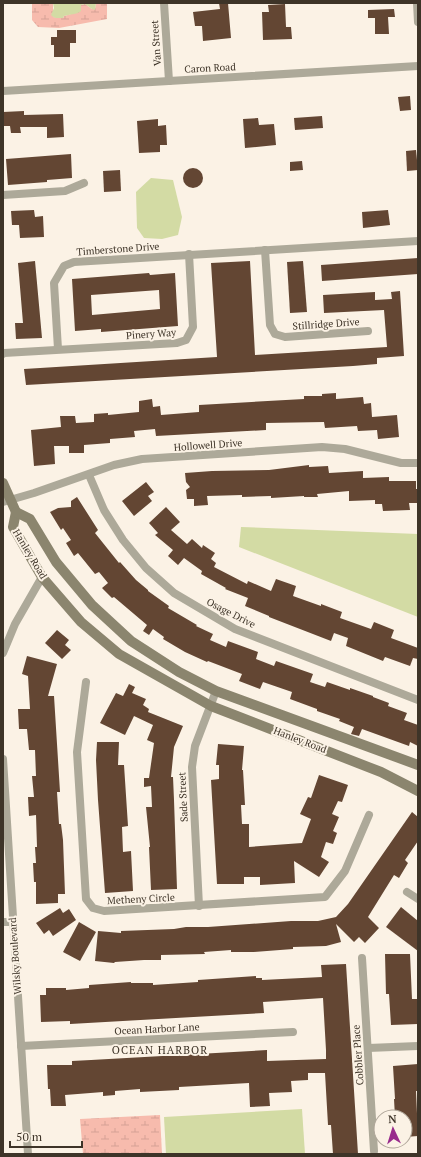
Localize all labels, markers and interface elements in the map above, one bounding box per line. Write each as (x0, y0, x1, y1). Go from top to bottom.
street label: Van Street (148, 19, 164, 66)
street label: Caron Road (184, 60, 237, 76)
street label: Timberstone Drive (76, 240, 160, 258)
street label: Stillridge Drive (292, 315, 360, 333)
street label: Pinery Way (125, 326, 177, 342)
street label: Hollowell Drive (173, 436, 243, 454)
street label: Hanley Road (10, 527, 50, 582)
street label: Osage Drive (204, 595, 258, 631)
street label: Hanley Road (272, 724, 329, 756)
street label: Sade Street (175, 771, 191, 822)
street label: Metheny Circle (107, 891, 175, 907)
street label: Wilsky Boulevard (6, 917, 24, 995)
street label: Ocean Harbor Lane (114, 1020, 200, 1038)
street label: Cobbler Place (349, 1024, 367, 1086)
district label: OCEAN HARBOR (112, 1043, 208, 1057)
north arrow (373, 1109, 413, 1149)
text: N (388, 1112, 398, 1126)
scale bar (10, 1123, 82, 1149)
text: 50 m (16, 1129, 43, 1144)

